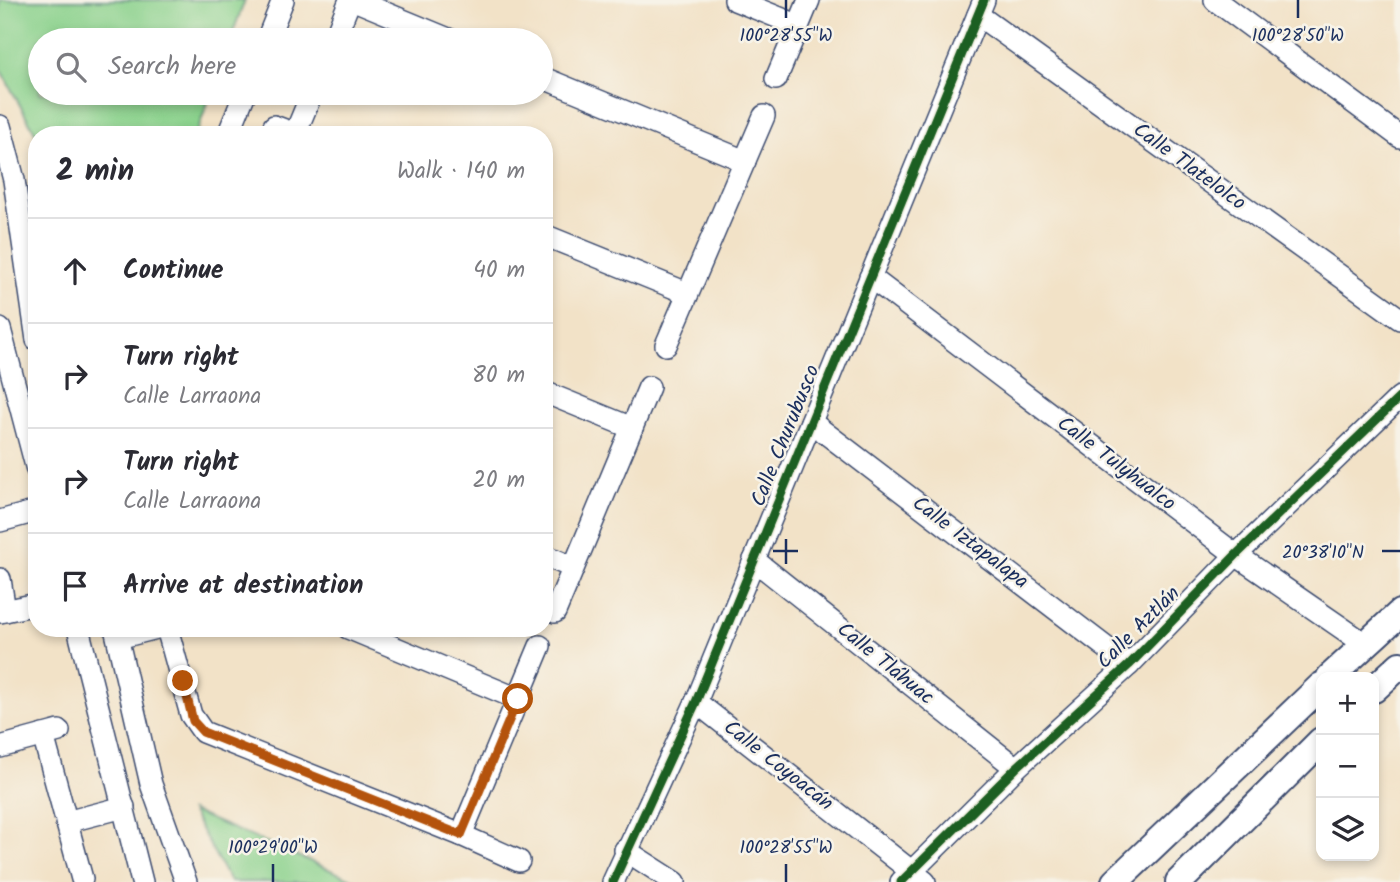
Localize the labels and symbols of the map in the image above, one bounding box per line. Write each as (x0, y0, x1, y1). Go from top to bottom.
text: 100°28'55"W (739, 22, 833, 51)
text: 100°28'50"W (1252, 22, 1344, 51)
street label: Calle Tlatelolco (1125, 115, 1253, 219)
street label: Calle Churubusco (743, 360, 829, 512)
street label: Calle Tulyhualco (1049, 408, 1183, 520)
street label: Calle Iztapalapa (905, 488, 1035, 598)
text: 20°38'10"N (1282, 539, 1364, 568)
street label: Calle Aztlán (1090, 579, 1188, 677)
street label: Calle Tláhuac (829, 614, 941, 714)
route end (167, 665, 198, 696)
route start (502, 683, 533, 714)
street label: Calle Coyoacán (716, 712, 840, 820)
text: 100°29'00"W (228, 834, 318, 863)
text: 100°28'55"W (739, 834, 833, 863)

